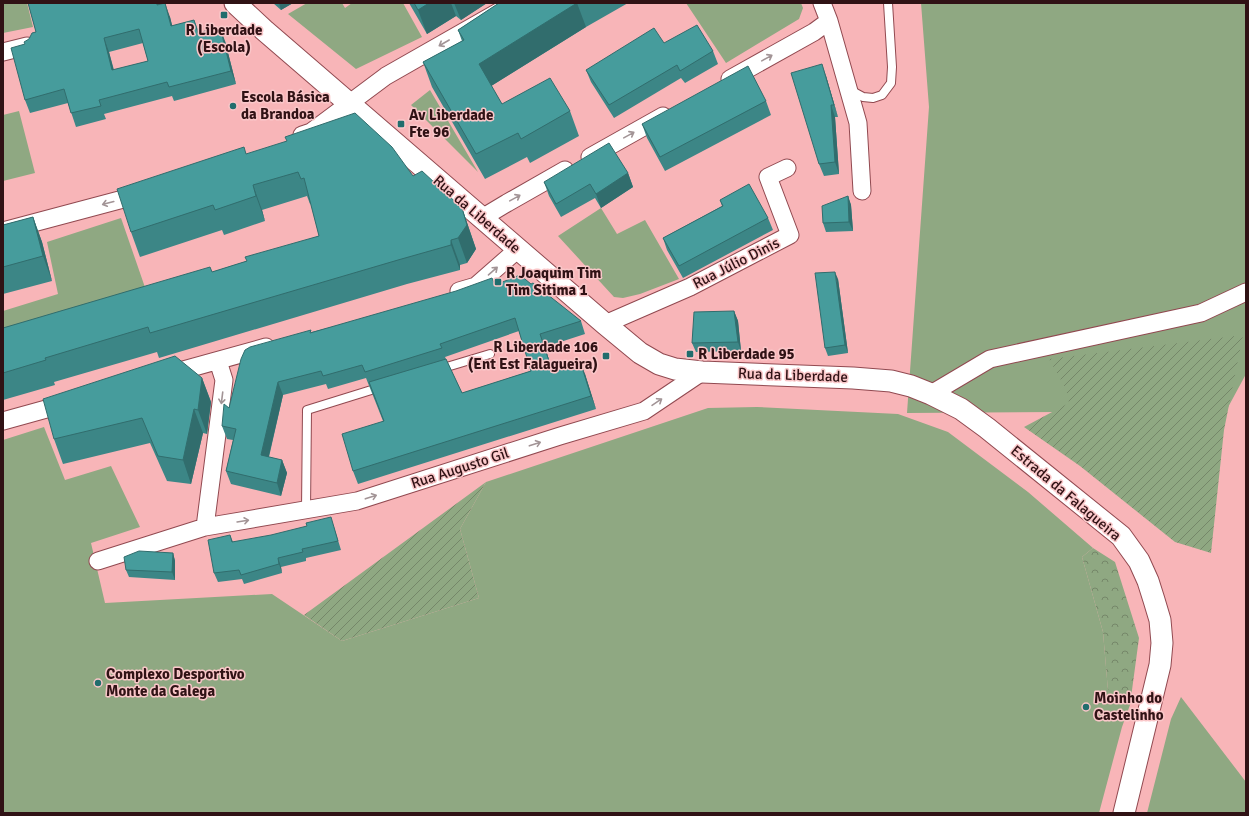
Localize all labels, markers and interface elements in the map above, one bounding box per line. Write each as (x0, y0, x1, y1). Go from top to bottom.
marker: R Liberdade (Escola) (219, 10, 229, 20)
place label: R Liberdade (Escola) (185, 21, 263, 56)
one-way arrow (438, 40, 450, 48)
one-way arrow (761, 53, 773, 61)
place label: Escola Básica da Brandoa (241, 88, 330, 123)
marker: Escola Básica da Brandoa (228, 101, 238, 111)
place label: Av Liberdade Fte 96 (409, 106, 493, 141)
marker: Av Liberdade Fte 96 (396, 119, 406, 129)
one-way arrow (623, 130, 635, 138)
street label: Rua da Liberdade (430, 171, 524, 257)
one-way arrow (509, 194, 521, 201)
one-way arrow (101, 200, 114, 207)
street label: Rua Júlio Dinis (690, 233, 783, 293)
place label: R Joaquim Tim Tim Sitima 1 (506, 264, 602, 299)
one-way arrow (488, 266, 499, 275)
marker: R Joaquim Tim Tim Sitima 1 (493, 277, 503, 287)
place label: R Liberdade 106 (Ent Est Falagueira) (468, 338, 598, 373)
place label: R Liberdade 95 (698, 345, 795, 363)
marker: R Liberdade 95 (685, 349, 695, 359)
marker: R Liberdade 106 (Ent Est Falagueira) (601, 351, 611, 361)
street label: Rua da Liberdade (738, 364, 848, 386)
one-way arrow (218, 391, 226, 404)
one-way arrow (651, 398, 662, 406)
one-way arrow (528, 440, 541, 447)
street label: Estrada da Falagueira (1007, 442, 1125, 544)
street label: Rua Augusto Gil (409, 444, 511, 492)
one-way arrow (364, 493, 377, 500)
one-way arrow (236, 517, 249, 525)
place label: Complexo Desportivo Monte da Galega (106, 665, 245, 700)
marker: Complexo Desportivo Monte da Galega (93, 678, 103, 688)
place label: Moinho do Castelinho (1094, 689, 1164, 724)
marker: Moinho do Castelinho (1081, 702, 1091, 712)

